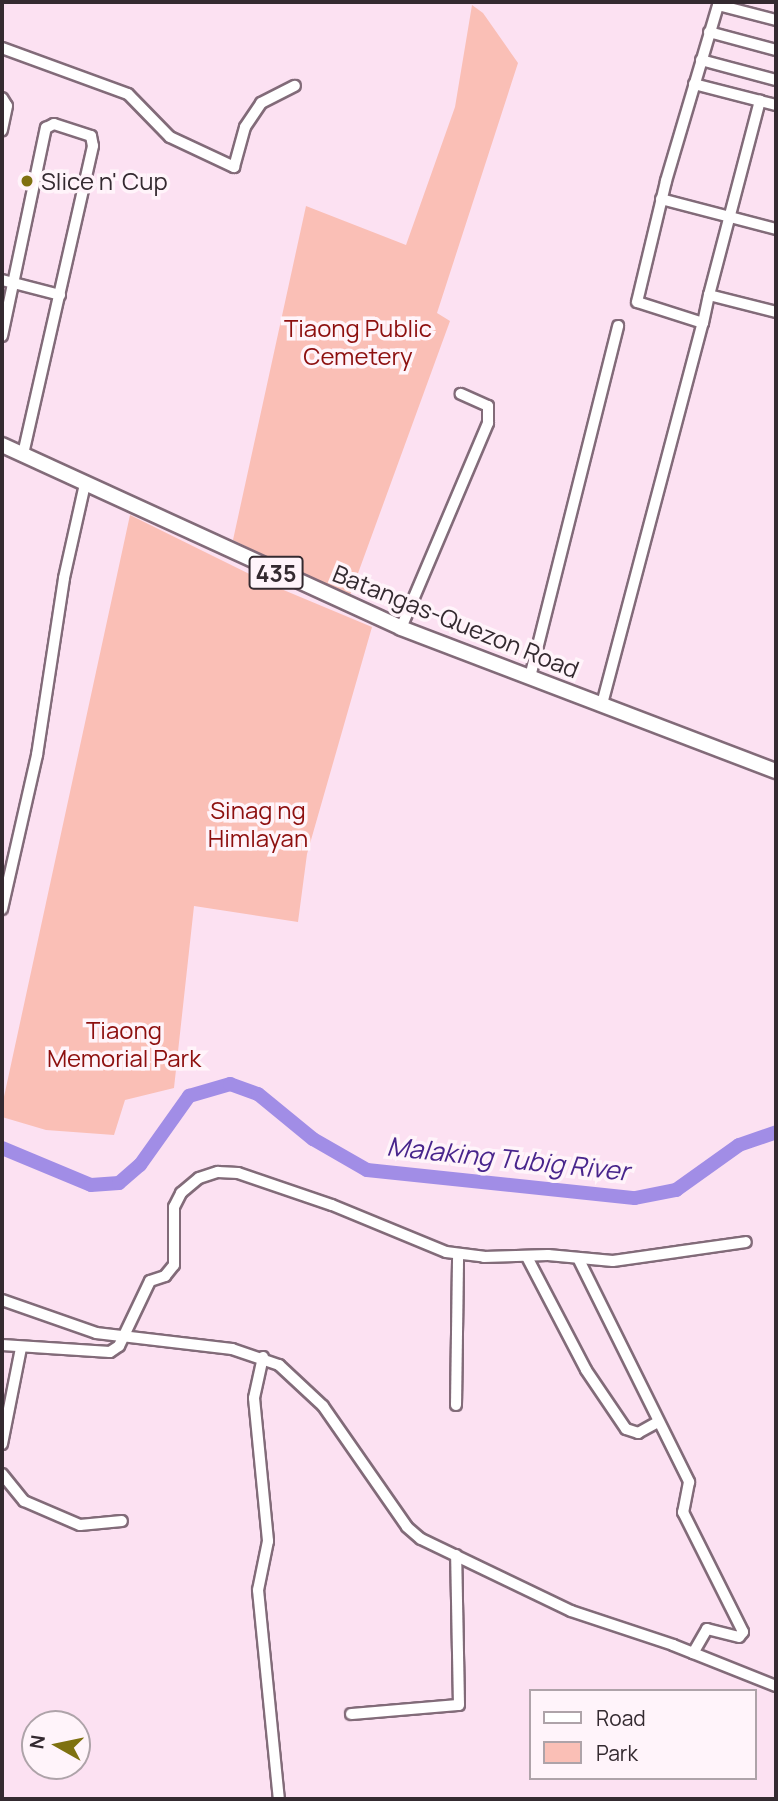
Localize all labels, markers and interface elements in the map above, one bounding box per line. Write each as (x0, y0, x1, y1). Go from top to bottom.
place label: Slice n' Cup (41, 167, 168, 195)
marker: Slice n' Cup (19, 173, 35, 189)
park label: Tiaong Public Cemetery (284, 314, 432, 370)
road number: 435 (248, 554, 304, 593)
street label: Batangas-Quezon Road (329, 558, 583, 684)
park label: Sinag ng Himlayan (208, 796, 308, 852)
park label: Tiaong Memorial Park (47, 1016, 201, 1072)
water label: Malaking Tubig River (385, 1131, 631, 1187)
legend (530, 1689, 757, 1780)
text: Road (596, 1704, 646, 1732)
north arrow (21, 1710, 91, 1780)
text: N (23, 1733, 51, 1751)
text: Park (596, 1739, 638, 1767)

